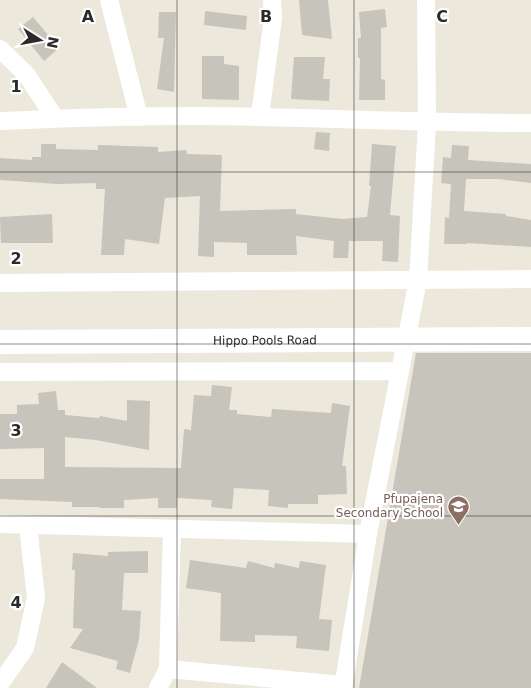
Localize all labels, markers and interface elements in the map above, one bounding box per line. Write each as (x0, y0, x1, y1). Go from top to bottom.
text: A (82, 7, 95, 26)
text: B (260, 7, 272, 26)
text: C (436, 7, 448, 26)
north arrow (15, 15, 65, 65)
text: N (44, 35, 62, 50)
text: 1 (10, 77, 22, 96)
text: 2 (10, 249, 22, 268)
street label: Hippo Pools Road (213, 333, 317, 348)
text: 3 (10, 421, 22, 440)
place label: Pfupajena Secondary School (336, 492, 443, 520)
school or university icon: Pfupajena Secondary School (447, 494, 471, 525)
text: 4 (10, 593, 22, 612)

